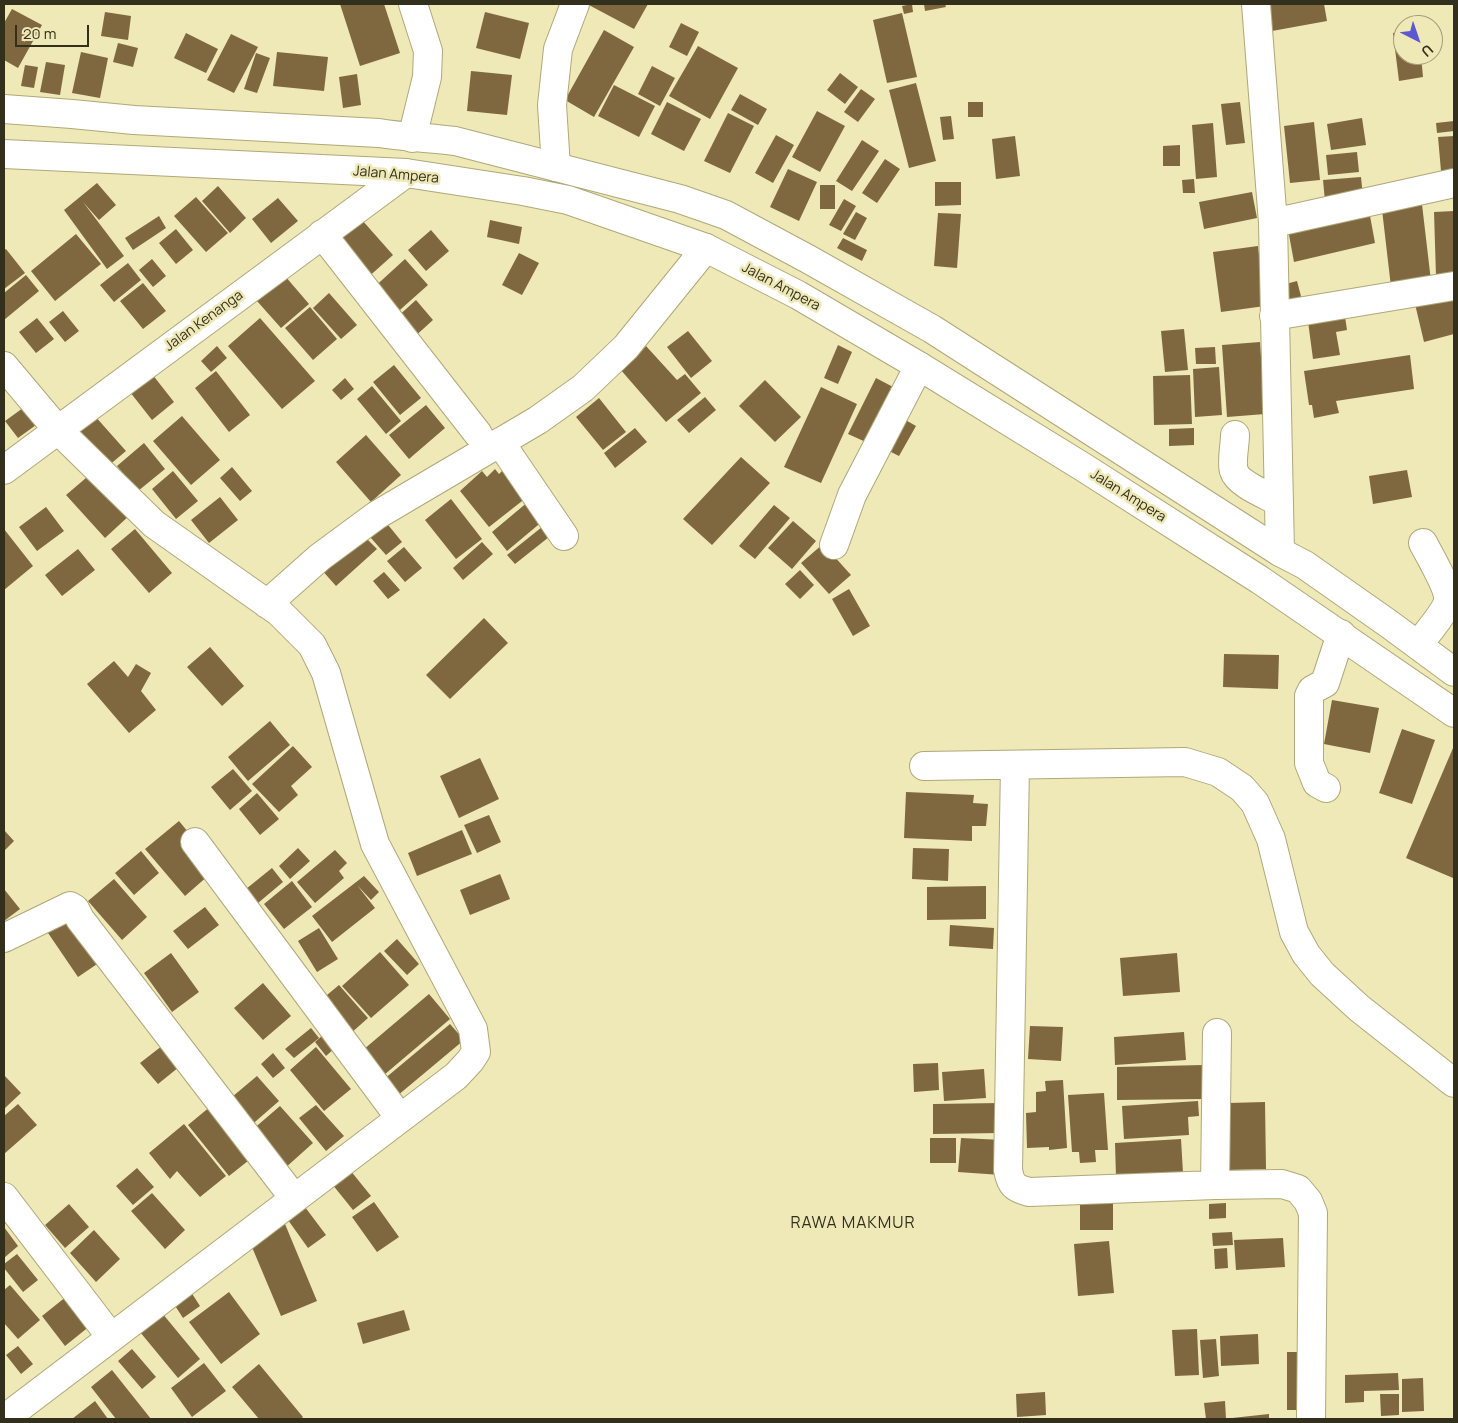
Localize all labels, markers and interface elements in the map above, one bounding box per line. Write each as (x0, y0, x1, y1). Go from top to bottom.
scale bar (18, 15, 91, 47)
north arrow (1393, 15, 1443, 65)
text: 20 m (23, 23, 56, 44)
text: U (1417, 40, 1438, 61)
street label: Jalan Ampera (352, 163, 440, 187)
street label: Jalan Ampera (739, 259, 823, 315)
street label: Jalan Kenanga (162, 287, 246, 355)
street label: Jalan Ampera (1087, 466, 1169, 526)
district label: RAWA MAKMUR (789, 1214, 917, 1234)

